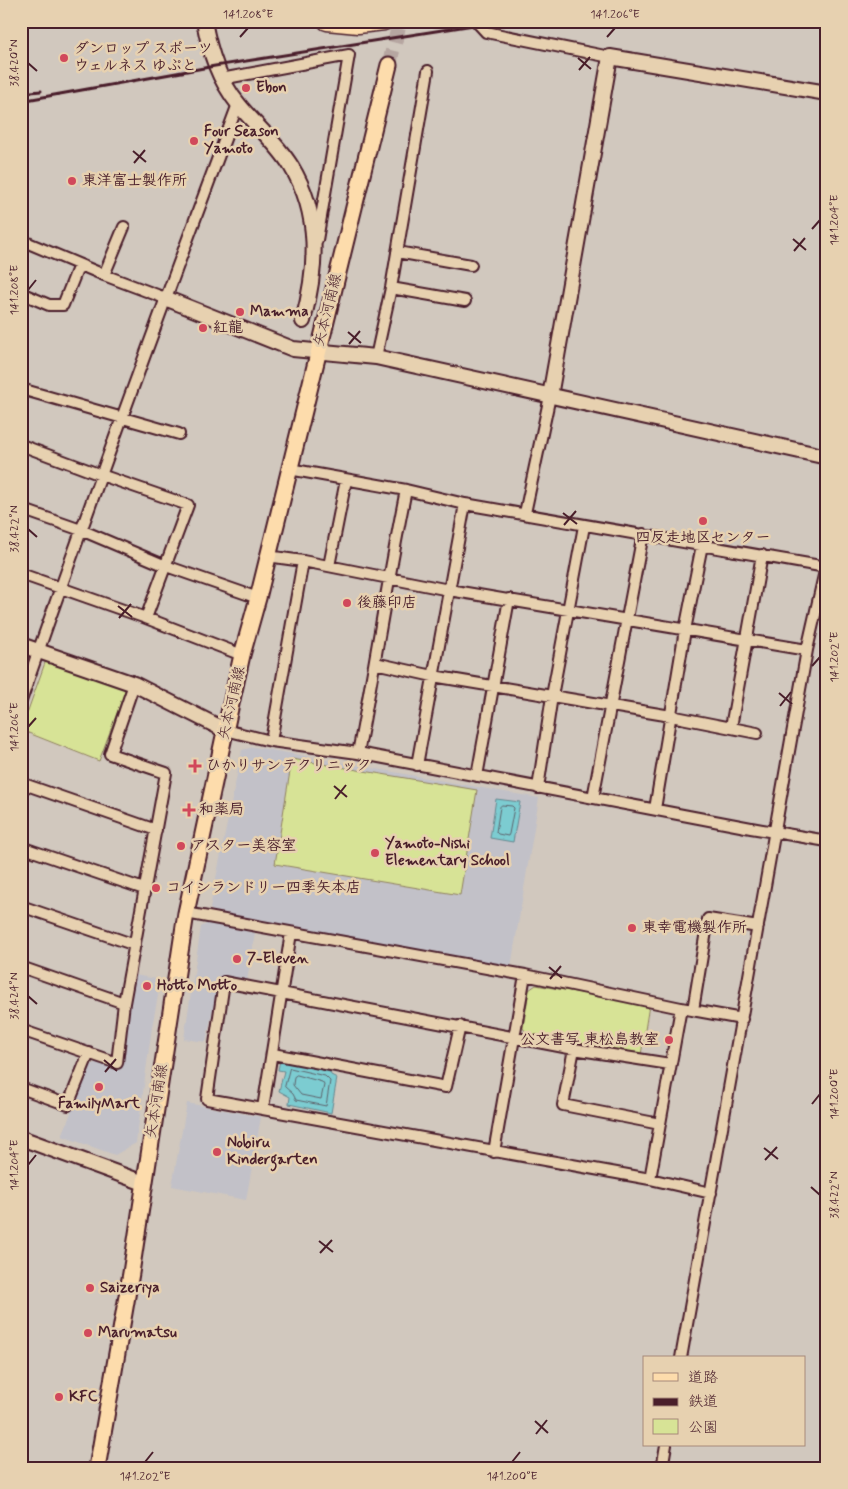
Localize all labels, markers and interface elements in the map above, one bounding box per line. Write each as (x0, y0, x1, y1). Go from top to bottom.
text: 141.208°E (223, 7, 273, 23)
text: 141.206°E (590, 7, 640, 23)
text: 38.420°N (7, 39, 23, 87)
place label: ダンロップ スポーツ ウェルネス ゆぷと (74, 39, 213, 76)
marker: ダンロップ スポーツ ウェルネス ゆぷと (58, 52, 70, 64)
place label: Ebon (256, 78, 287, 98)
marker: Ebon (240, 82, 252, 94)
place label: Four Season Yamoto (204, 122, 279, 159)
marker: Four Season Yamoto (188, 135, 200, 147)
place label: 東洋富士製作所 (82, 171, 187, 191)
marker: 東洋富士製作所 (66, 175, 78, 187)
text: 141.204°E (827, 194, 843, 246)
text: 141.208°E (7, 265, 23, 315)
street label: 矢本河南線 (309, 271, 347, 349)
place label: Mamma (250, 302, 308, 322)
marker: Mamma (234, 306, 246, 318)
place label: 紅龍 (213, 318, 243, 338)
marker: 紅龍 (197, 322, 209, 334)
text: 38.422°N (7, 505, 23, 553)
marker: 四反走地区センター (697, 515, 709, 527)
place label: 四反走地区センター (635, 528, 771, 548)
place label: 後藤印店 (357, 593, 417, 613)
marker: 後藤印店 (341, 597, 353, 609)
text: 141.202°E (827, 631, 843, 683)
street label: 矢本河南線 (214, 664, 250, 742)
text: 141.206°E (7, 702, 23, 752)
place label: ひかりサンテクリニック (206, 756, 372, 776)
marker: ひかりサンテクリニック (188, 759, 202, 773)
place label: 和薬局 (199, 800, 244, 820)
marker: 和薬局 (183, 804, 195, 816)
place label: Yamoto-Nishi Elementary School (385, 834, 510, 871)
place label: アスター美容室 (191, 836, 296, 856)
marker: アスター美容室 (175, 840, 187, 852)
marker: Yamoto-Nishi Elementary School (369, 847, 381, 859)
place label: コインランドリー四季矢本店 (166, 878, 361, 898)
marker: コインランドリー四季矢本店 (150, 882, 162, 894)
place label: 東幸電機製作所 (642, 918, 747, 938)
marker: 東幸電機製作所 (626, 922, 638, 934)
place label: 7-Eleven (247, 949, 309, 969)
marker: 7-Eleven (231, 953, 243, 965)
text: 38.424°N (7, 972, 23, 1020)
place label: Hotto Motto (157, 976, 238, 996)
marker: Hotto Motto (141, 980, 153, 992)
place label: 公文書写 東松島教室 (520, 1030, 659, 1050)
marker: 公文書写 東松島教室 (663, 1034, 675, 1046)
street label: 矢本河南線 (141, 1062, 173, 1140)
text: 141.200°E (827, 1068, 843, 1120)
marker: FamilyMart (93, 1081, 105, 1093)
place label: FamilyMart (58, 1094, 141, 1114)
place label: Nobiru Kindergarten (227, 1133, 318, 1172)
text: 141.204°E (7, 1139, 23, 1191)
marker: Nobiru Kindergarten (211, 1146, 223, 1158)
text: 38.422°N (827, 1171, 843, 1219)
place label: Saizeriya (100, 1278, 160, 1298)
marker: Saizeriya (84, 1282, 96, 1294)
place label: Marumatsu (98, 1323, 177, 1343)
marker: Marumatsu (82, 1327, 94, 1339)
legend (643, 1356, 806, 1446)
text: 道路 (688, 1368, 718, 1388)
place label: KFC (69, 1387, 98, 1407)
marker: KFC (53, 1391, 65, 1403)
text: 鉄道 (688, 1392, 718, 1412)
text: 公園 (688, 1418, 718, 1438)
text: 141.202°E (119, 1469, 171, 1485)
text: 141.200°E (486, 1469, 538, 1485)

